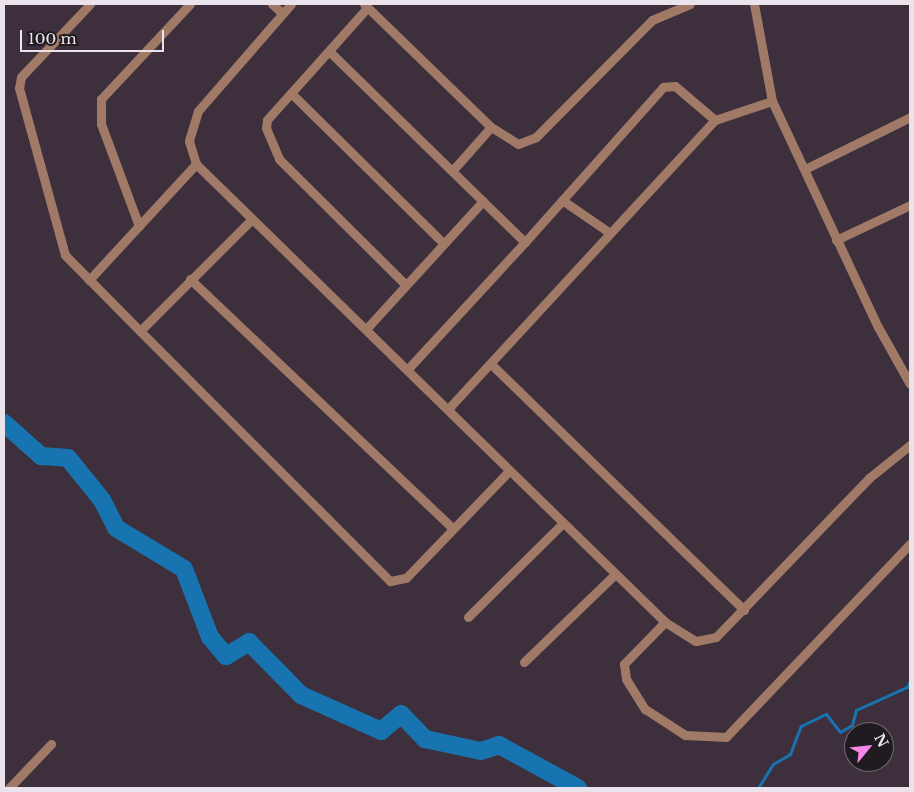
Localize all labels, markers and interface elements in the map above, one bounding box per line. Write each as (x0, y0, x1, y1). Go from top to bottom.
scale bar (22, 20, 166, 52)
text: 100 m (28, 29, 77, 48)
north arrow (844, 722, 894, 772)
text: N (870, 730, 892, 750)

